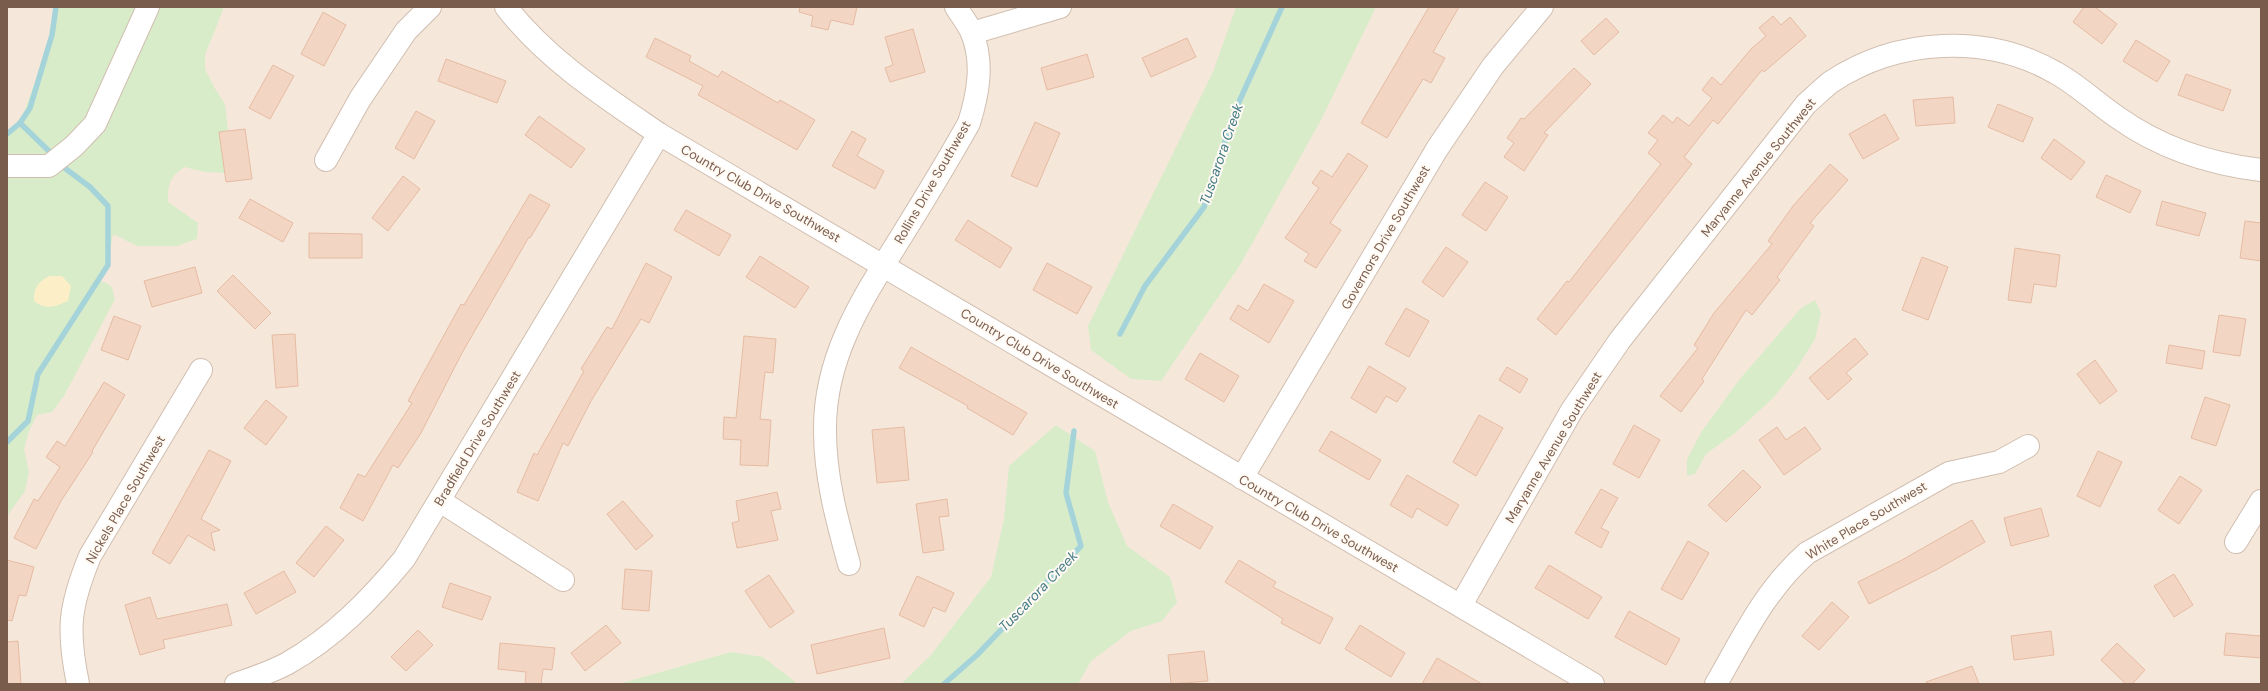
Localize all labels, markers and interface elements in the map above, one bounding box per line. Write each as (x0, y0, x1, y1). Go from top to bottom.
street label: Maryanne Avenue Southwest (1697, 94, 1820, 240)
water label: Tuscarora Creek (1195, 100, 1247, 207)
street label: Rollins Drive Southwest (890, 118, 975, 247)
street label: Country Club Drive Southwest (678, 141, 844, 246)
street label: Governors Drive Southwest (1337, 162, 1434, 312)
street label: Country Club Drive Southwest (957, 304, 1122, 413)
street label: Bradfield Drive Southwest (430, 367, 525, 509)
street label: Maryanne Avenue Southwest (1501, 368, 1605, 526)
street label: Nickels Place Southwest (82, 432, 169, 566)
street label: Country Club Drive Southwest (1236, 471, 1402, 576)
street label: White Place Southwest (1803, 478, 1930, 563)
water label: Tuscarora Creek (995, 546, 1082, 635)

